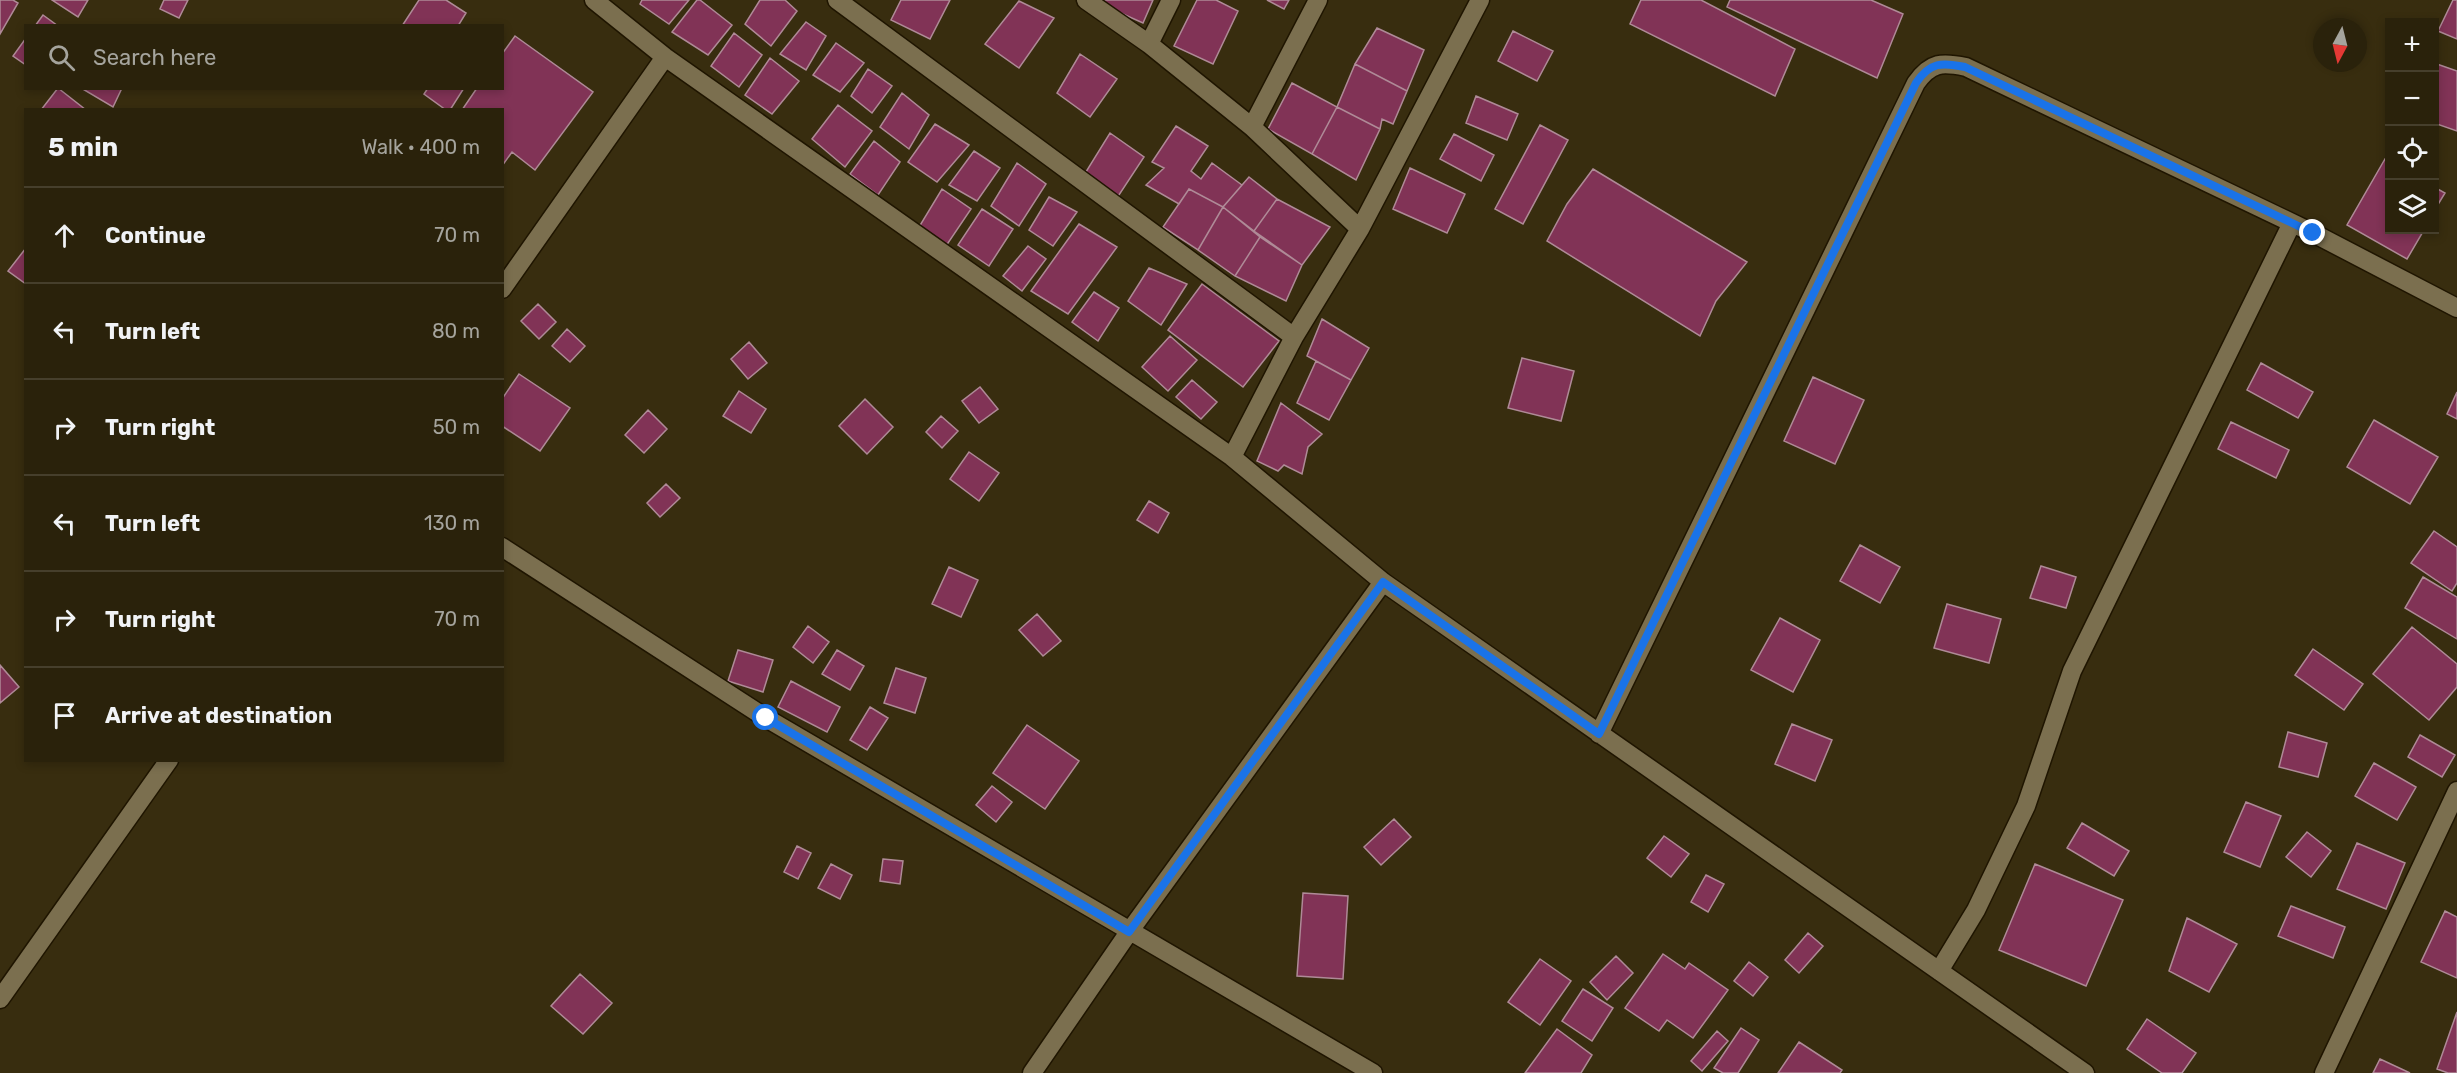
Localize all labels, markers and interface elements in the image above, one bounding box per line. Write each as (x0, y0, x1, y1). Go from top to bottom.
north arrow (2313, 18, 2367, 72)
map controls (2385, 18, 2439, 234)
button: + (2385, 18, 2439, 72)
search box (24, 24, 504, 90)
icon: search (45, 41, 78, 74)
text: Search here (93, 44, 216, 71)
button: − (2385, 72, 2439, 126)
button: locate (2385, 126, 2439, 180)
text: 5 min (48, 132, 118, 163)
text: Walk · 400 m (361, 135, 480, 159)
button: layers (2385, 180, 2439, 234)
icon: ahead (48, 219, 81, 252)
route end (2299, 219, 2325, 245)
text: Continue (105, 222, 206, 249)
text: 70 m (434, 223, 480, 247)
icon: left (48, 315, 81, 348)
text: Turn left (105, 318, 200, 345)
text: 80 m (432, 319, 480, 343)
icon: right (48, 411, 81, 444)
text: Turn right (105, 414, 215, 441)
text: 50 m (433, 415, 480, 439)
icon: left (48, 507, 81, 540)
text: Turn left (105, 510, 200, 537)
text: 130 m (424, 511, 480, 535)
icon: right (48, 603, 81, 636)
text: Turn right (105, 606, 215, 633)
text: 70 m (434, 607, 480, 631)
icon: arrive (48, 699, 81, 732)
text: Arrive at destination (105, 702, 332, 729)
route start (752, 704, 778, 730)

